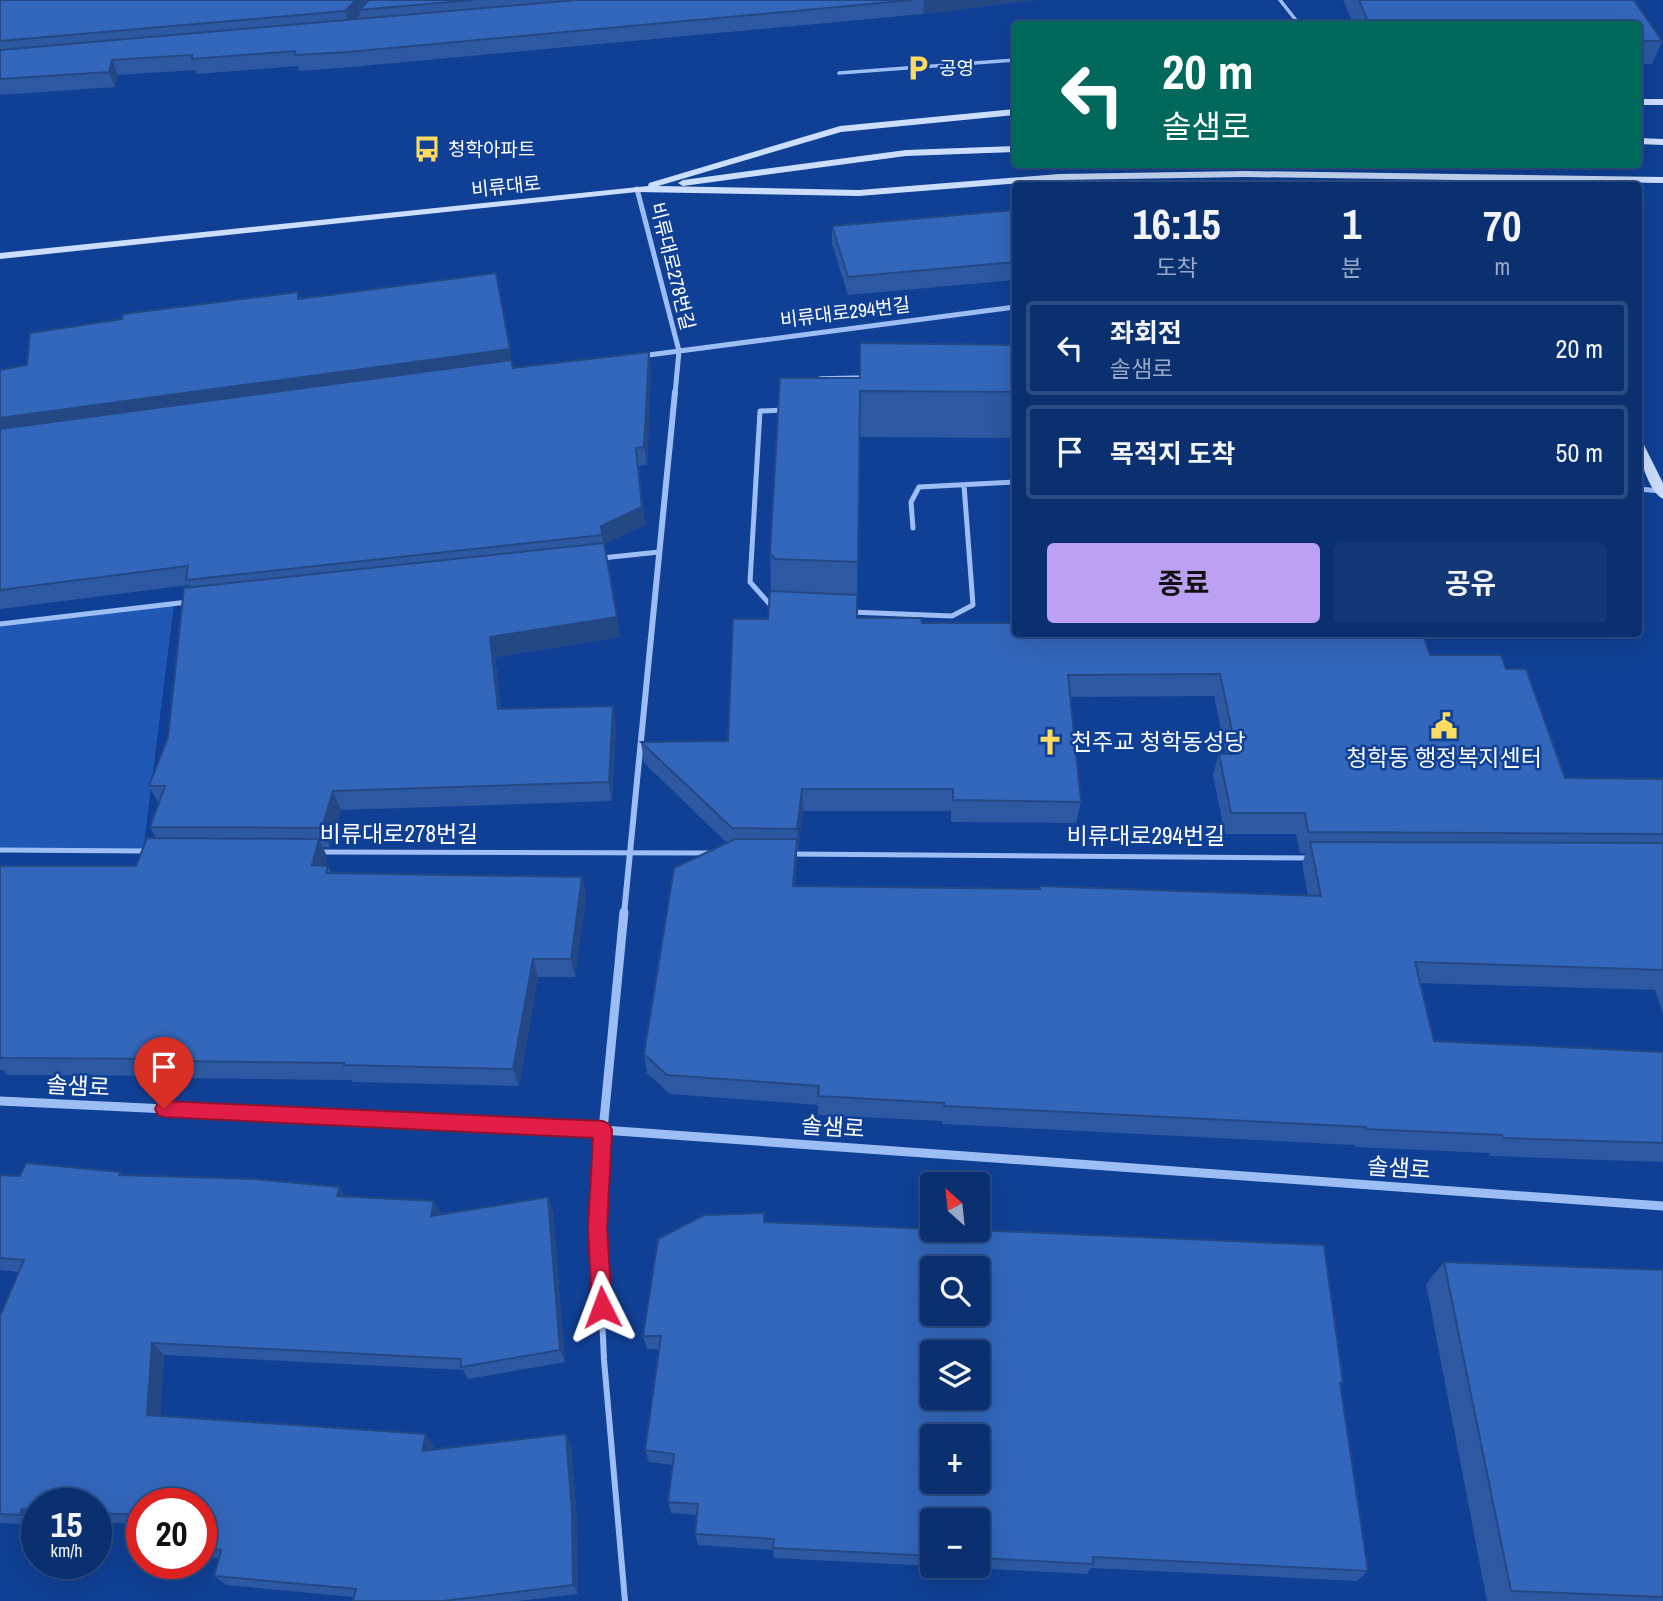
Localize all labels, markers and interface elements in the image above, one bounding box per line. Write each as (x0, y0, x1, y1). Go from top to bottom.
text: 20 m (1162, 38, 1254, 104)
icon: left (1047, 49, 1138, 140)
parking icon: 공영 (903, 53, 933, 83)
place label: 공영 (939, 55, 974, 81)
text: 솔샘로 (1162, 105, 1250, 148)
bus stop icon: 청학아파트 (412, 134, 442, 164)
place label: 청학아파트 (448, 136, 535, 162)
street label: 비류대로 (470, 169, 542, 203)
text: 16:15 (1133, 196, 1221, 252)
text: 1 (1342, 196, 1361, 252)
text: 70 (1483, 198, 1521, 254)
street label: 비류대로278번길 (645, 199, 701, 333)
text: m (1494, 251, 1510, 282)
text: 도착 (1155, 252, 1198, 283)
text: 분 (1341, 252, 1362, 283)
street label: 비류대로294번길 (778, 291, 912, 333)
text: 좌회전 (1110, 315, 1182, 350)
icon: left (1051, 329, 1089, 367)
text: 20 m (1556, 331, 1603, 366)
text: 솔샘로 (1110, 353, 1173, 384)
icon: arrive (1051, 433, 1089, 471)
text: 50 m (1556, 435, 1603, 470)
text: 목적지 도착 (1110, 436, 1236, 471)
button: 종료 (1047, 543, 1320, 623)
button: 공유 (1334, 543, 1607, 623)
public building icon: 청학동 행정복지센터 (1429, 711, 1459, 741)
place label: 천주교 청학동성당 (1071, 726, 1246, 757)
church icon: 천주교 청학동성당 (1035, 727, 1065, 757)
place label: 청학동 행정복지센터 (1346, 742, 1542, 773)
street label: 비류대로278번길 (320, 818, 478, 849)
street label: 비류대로294번길 (1067, 820, 1225, 851)
pin (134, 1037, 194, 1109)
icon: arrive (145, 1048, 183, 1086)
street label: 솔샘로 (46, 1068, 111, 1103)
street label: 솔샘로 (800, 1109, 866, 1144)
street label: 솔샘로 (1366, 1150, 1432, 1185)
north arrow (920, 1172, 990, 1242)
map controls (920, 1172, 990, 1578)
button: search (920, 1256, 990, 1326)
position arrow (565, 1270, 639, 1344)
button: layers (920, 1340, 990, 1410)
button: + (920, 1424, 990, 1494)
speed limit sign: 20 (126, 1488, 217, 1579)
text: 15 (51, 1501, 82, 1548)
button: − (920, 1508, 990, 1578)
text: km/h (51, 1538, 83, 1563)

